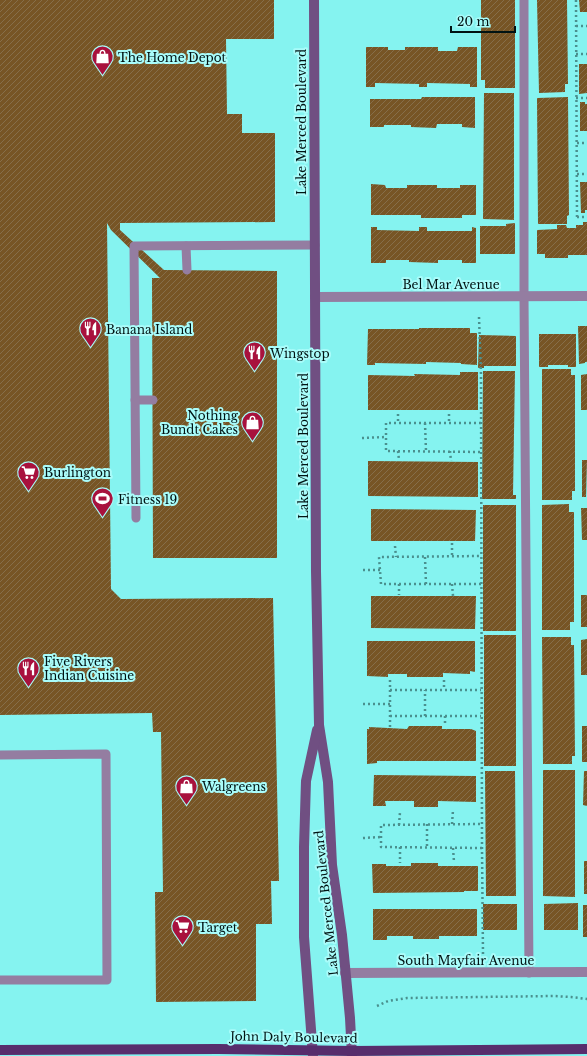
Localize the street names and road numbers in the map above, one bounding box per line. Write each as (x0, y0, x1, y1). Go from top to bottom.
street label: Lake Merced Boulevard (294, 49, 309, 195)
street label: Bel Mar Avenue (402, 277, 500, 292)
street label: Lake Merced Boulevard (296, 373, 311, 519)
street label: Lake Merced Boulevard (311, 830, 341, 976)
street label: South Mayfair Avenue (398, 953, 535, 968)
street label: John Daly Boulevard (228, 1028, 358, 1046)

